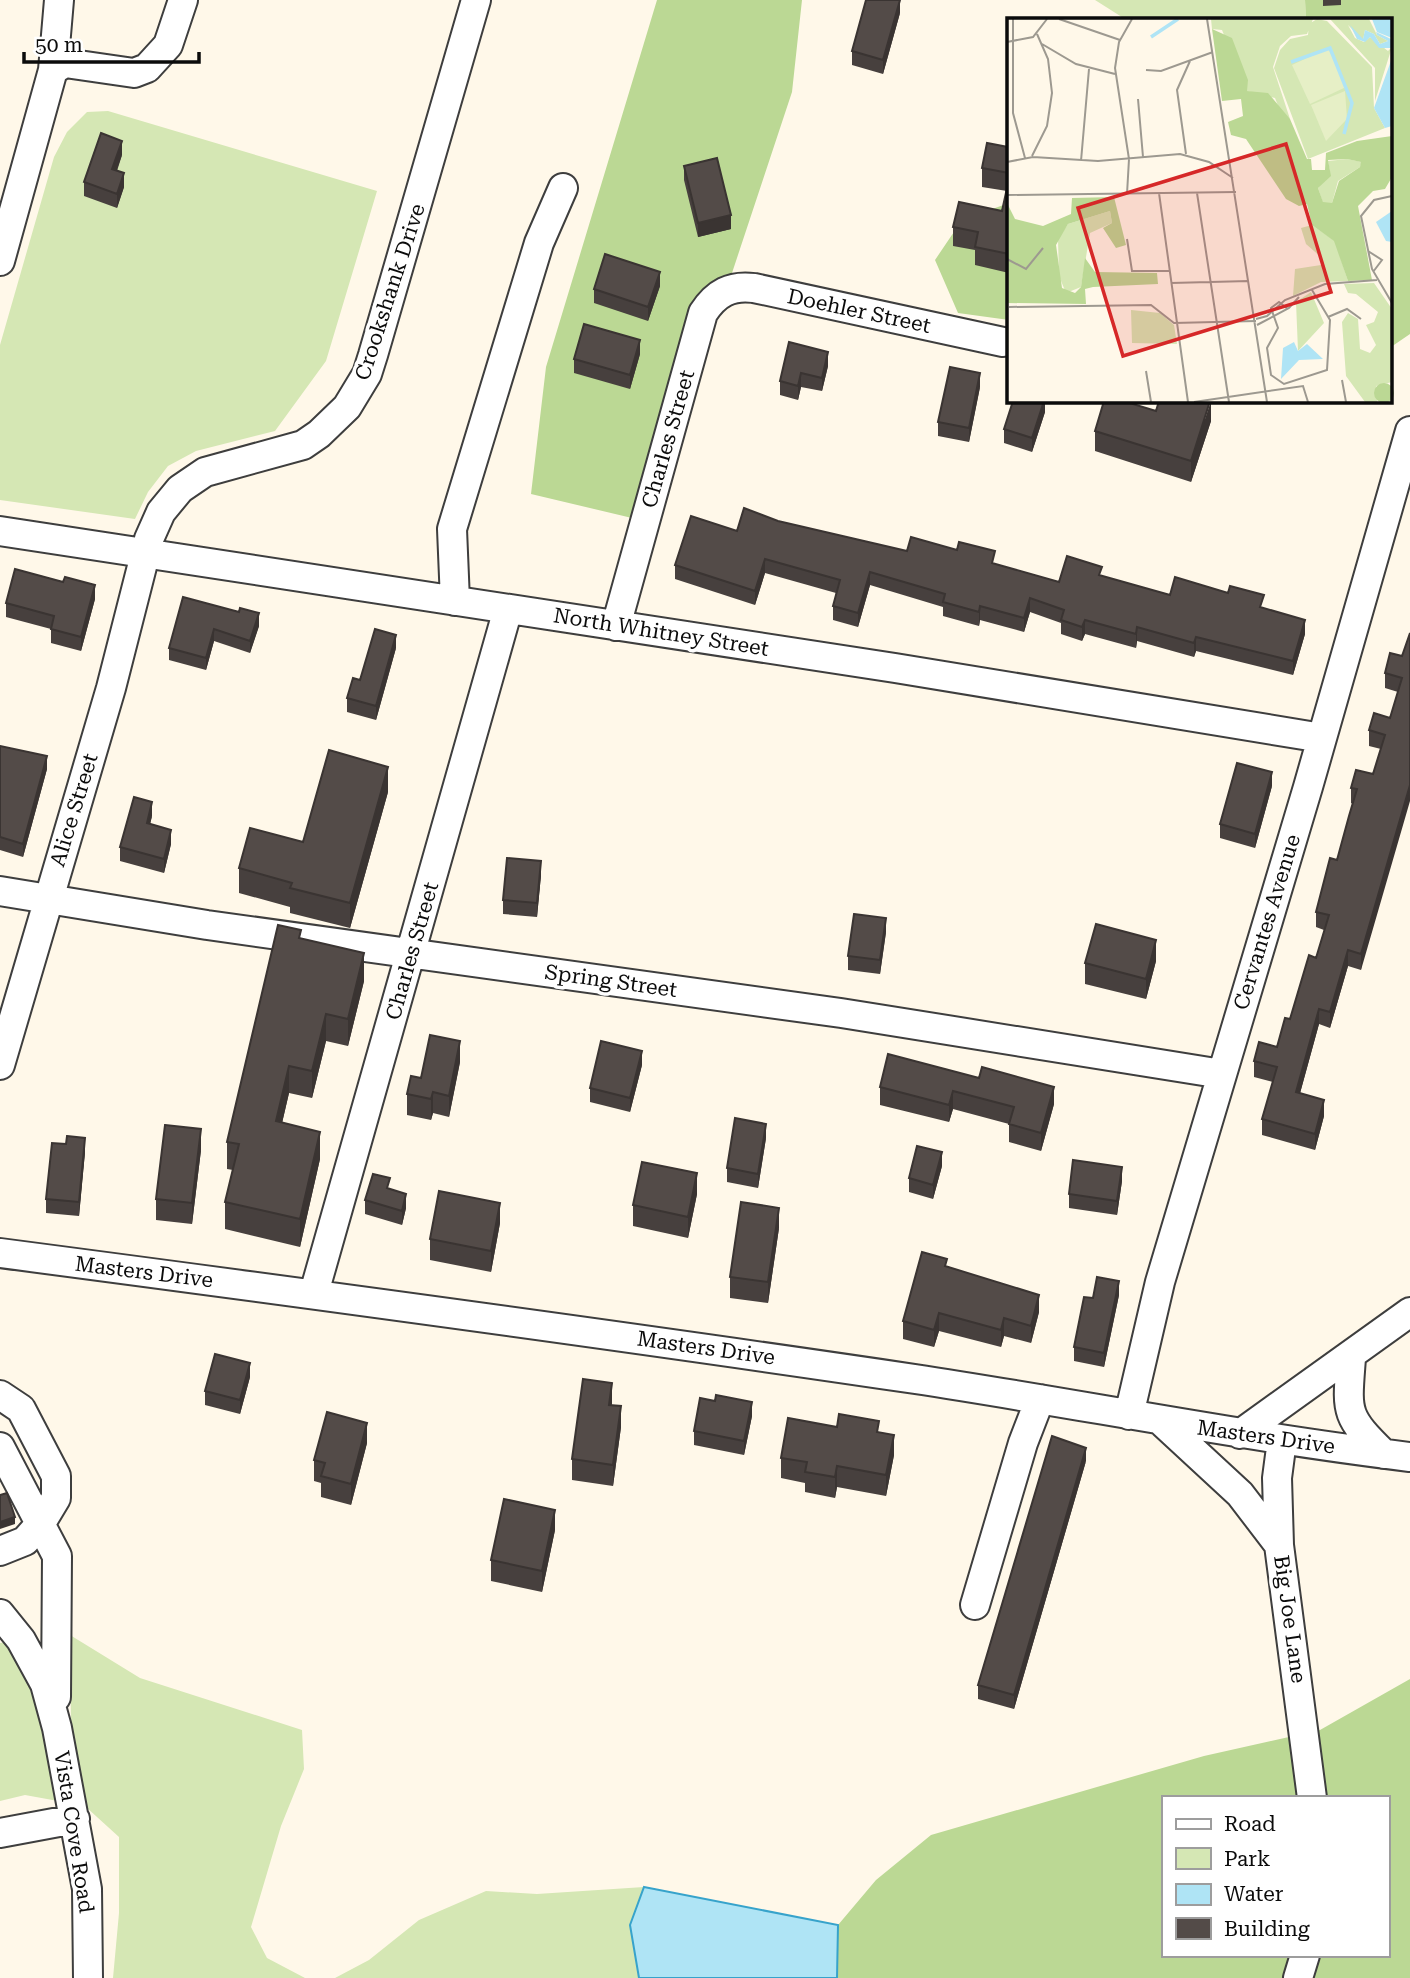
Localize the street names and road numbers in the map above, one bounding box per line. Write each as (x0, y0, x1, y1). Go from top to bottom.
street label: Crookshank Drive (350, 201, 430, 383)
street label: Doehler Street (785, 284, 933, 338)
street label: Charles Street (637, 367, 699, 511)
street label: North Whitney Street (552, 603, 771, 661)
street label: Alice Street (45, 750, 103, 869)
street label: Cervantes Avenue (1229, 831, 1305, 1013)
street label: Charles Street (381, 879, 443, 1023)
street label: Spring Street (543, 960, 679, 1002)
street label: Masters Drive (74, 1252, 214, 1292)
street label: Masters Drive (635, 1326, 777, 1370)
street label: Masters Drive (1195, 1415, 1337, 1459)
street label: Big Joe Lane (1269, 1553, 1311, 1685)
street label: Vista Cove Road (49, 1749, 99, 1915)

